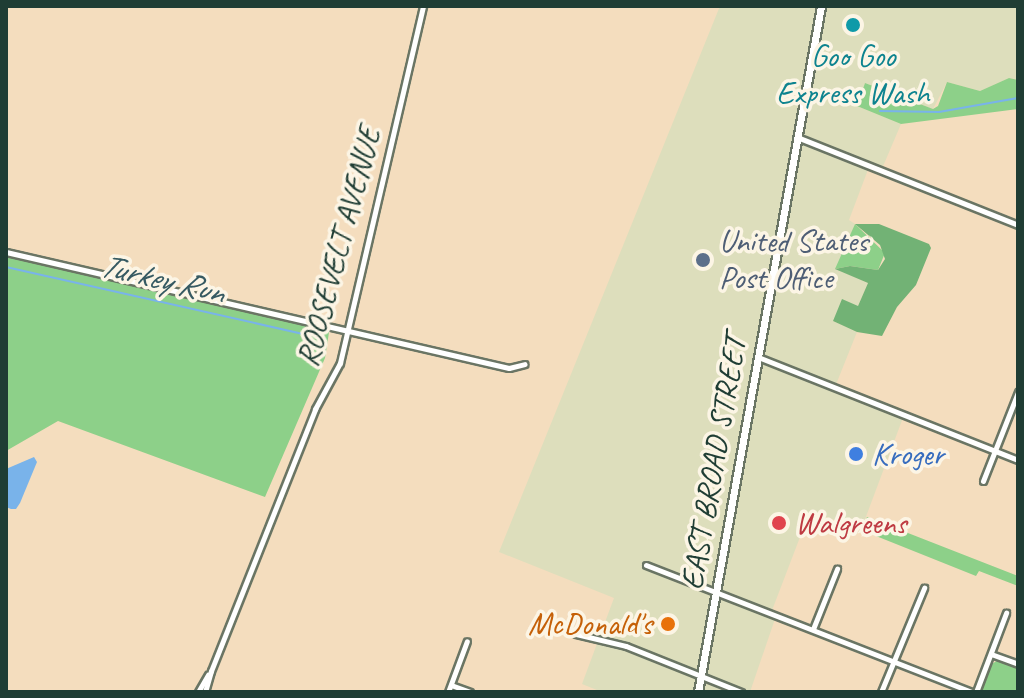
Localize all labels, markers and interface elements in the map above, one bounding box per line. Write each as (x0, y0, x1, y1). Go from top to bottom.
marker: Goo Goo Express Wash (844, 16, 862, 34)
place label: Goo Goo Express Wash (776, 38, 930, 113)
street label: ROOSEVELT AVENUE (289, 124, 389, 370)
place label: United States Post Office (719, 223, 869, 298)
water label: Turkey Run (96, 244, 228, 312)
marker: United States Post Office (694, 251, 712, 269)
street label: EAST BROAD STREET (673, 334, 755, 592)
place label: Kroger (872, 435, 944, 473)
marker: Kroger (847, 445, 865, 463)
place label: Walgreens (795, 504, 906, 542)
marker: Walgreens (770, 514, 788, 532)
place label: McDonald's (528, 605, 652, 643)
marker: McDonald's (659, 615, 677, 633)

